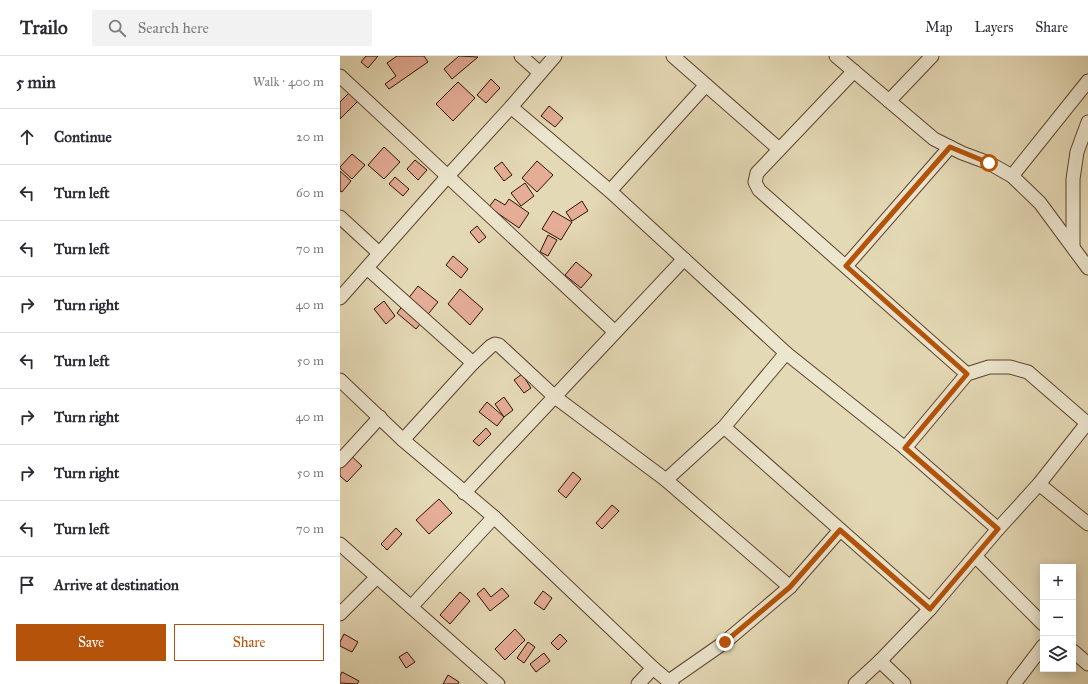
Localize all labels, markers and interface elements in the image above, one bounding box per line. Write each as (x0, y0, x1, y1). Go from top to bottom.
search box (92, 10, 372, 46)
text: Trailo (20, 16, 68, 39)
icon: search (106, 17, 128, 39)
text: Search here (138, 19, 209, 37)
text: Map (925, 19, 953, 36)
text: Layers (975, 19, 1013, 36)
text: Share (1035, 19, 1068, 36)
text: 5 min (16, 72, 56, 93)
text: Walk · 400 m (253, 74, 324, 90)
icon: ahead (16, 126, 38, 148)
text: Continue (54, 128, 112, 146)
text: 20 m (296, 129, 324, 145)
route start (980, 154, 998, 172)
icon: left (16, 182, 38, 204)
text: Turn left (54, 184, 110, 202)
text: 60 m (296, 185, 324, 201)
icon: left (16, 238, 38, 260)
text: Turn left (54, 240, 110, 258)
text: 70 m (296, 241, 324, 257)
icon: right (16, 294, 38, 316)
text: Turn right (54, 296, 119, 314)
text: 40 m (295, 297, 324, 313)
icon: left (16, 350, 38, 372)
text: Turn left (54, 352, 110, 370)
text: 50 m (297, 353, 324, 369)
icon: right (16, 406, 38, 428)
text: Turn right (54, 408, 119, 426)
text: 40 m (295, 409, 324, 425)
icon: right (16, 462, 38, 484)
text: Turn right (54, 464, 119, 482)
text: 50 m (297, 465, 324, 481)
icon: left (16, 518, 38, 540)
text: Turn left (54, 520, 110, 538)
text: 70 m (296, 521, 324, 537)
map controls (1040, 564, 1076, 672)
button: + (1040, 564, 1076, 600)
icon: arrive (16, 574, 38, 596)
text: Arrive at destination (54, 576, 179, 594)
button: − (1040, 600, 1076, 636)
button: Save (16, 624, 166, 661)
button: Share (174, 624, 324, 661)
route end (716, 633, 734, 651)
button: layers (1040, 636, 1076, 672)

